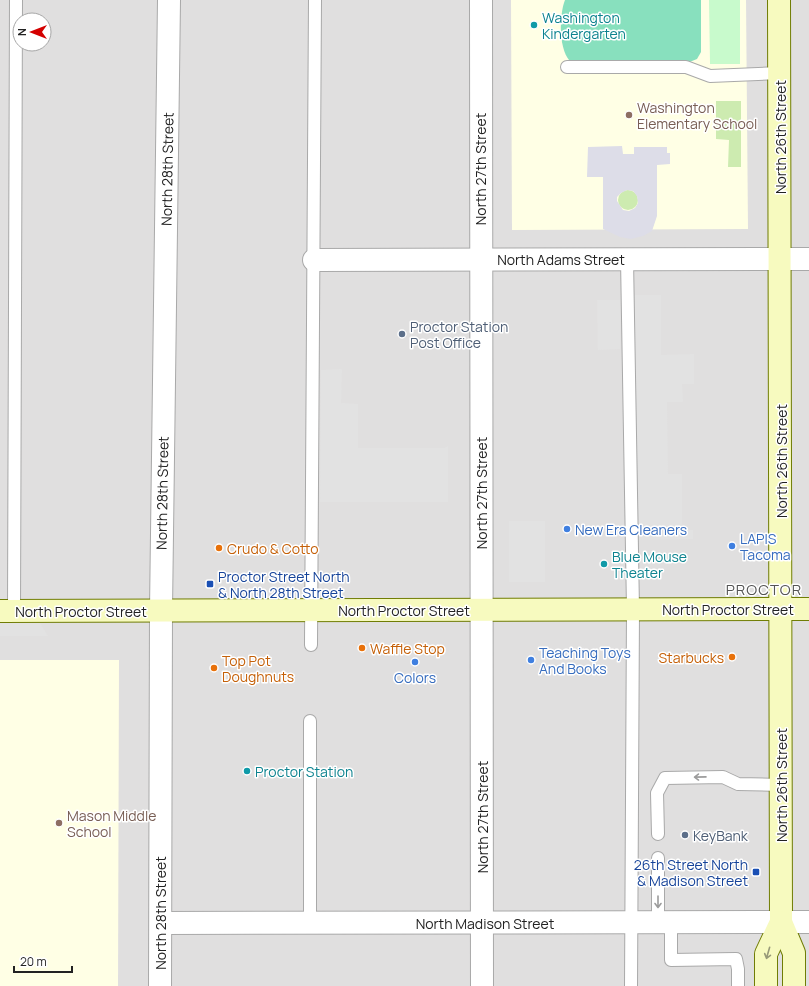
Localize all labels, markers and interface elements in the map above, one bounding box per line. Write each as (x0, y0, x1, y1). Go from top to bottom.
place label: Washington Kindergarten (542, 8, 626, 43)
north arrow (12, 12, 52, 52)
marker: Washington Kindergarten (529, 20, 539, 30)
text: N (14, 28, 29, 36)
street label: North 26th Street (771, 80, 790, 194)
place label: Washington Elementary School (637, 98, 757, 133)
marker: Washington Elementary School (624, 110, 634, 120)
street label: North 28th Street (157, 112, 177, 226)
street label: North 27th Street (471, 112, 490, 225)
street label: North Adams Street (497, 250, 625, 269)
place label: Proctor Station Post Office (410, 317, 508, 352)
marker: Proctor Station Post Office (397, 329, 407, 339)
street label: North 26th Street (772, 404, 791, 518)
street label: North 28th Street (152, 436, 172, 550)
street label: North 27th Street (472, 436, 491, 549)
place label: New Era Cleaners (575, 520, 687, 539)
marker: New Era Cleaners (562, 524, 572, 534)
place label: LAPIS Tacoma (740, 529, 791, 564)
place label: Crudo & Cotto (227, 539, 319, 558)
marker: LAPIS Tacoma (727, 541, 737, 551)
marker: Crudo & Cotto (214, 543, 224, 553)
place label: Blue Mouse Theater (612, 547, 687, 582)
marker: Blue Mouse Theater (599, 559, 609, 569)
place label: Proctor Street North & North 28th Street (218, 567, 350, 602)
marker: Proctor Street North & North 28th Street (205, 579, 215, 589)
district label: PROCTOR (726, 579, 802, 600)
street label: North Proctor Street (662, 600, 794, 619)
street label: North Proctor Street (338, 601, 470, 620)
street label: North Proctor Street (15, 602, 147, 621)
place label: Waffle Stop (370, 639, 445, 658)
marker: Waffle Stop (357, 643, 367, 653)
place label: Teaching Toys And Books (539, 643, 631, 678)
place label: Starbucks (658, 648, 724, 667)
place label: Top Pot Doughnuts (222, 651, 294, 686)
marker: Starbucks (727, 652, 737, 662)
marker: Teaching Toys And Books (526, 655, 536, 665)
marker: Colors (410, 657, 420, 667)
marker: Top Pot Doughnuts (209, 663, 219, 673)
place label: Colors (394, 668, 436, 687)
street label: North 26th Street (772, 728, 791, 842)
street label: North 27th Street (473, 760, 492, 873)
place label: Proctor Station (255, 762, 353, 781)
marker: Proctor Station (242, 766, 252, 776)
one-way arrow (694, 773, 707, 781)
place label: Mason Middle School (67, 806, 156, 841)
marker: Mason Middle School (54, 818, 64, 828)
place label: KeyBank (693, 826, 749, 845)
marker: KeyBank (680, 830, 690, 840)
place label: 26th Street North & Madison Street (634, 855, 748, 890)
street label: North 28th Street (151, 856, 170, 970)
marker: 26th Street North & Madison Street (751, 867, 761, 877)
one-way arrow (654, 895, 662, 908)
street label: North Madison Street (416, 914, 555, 933)
one-way arrow (764, 946, 771, 959)
scale bar (14, 948, 72, 974)
text: 20 m (20, 953, 47, 970)

